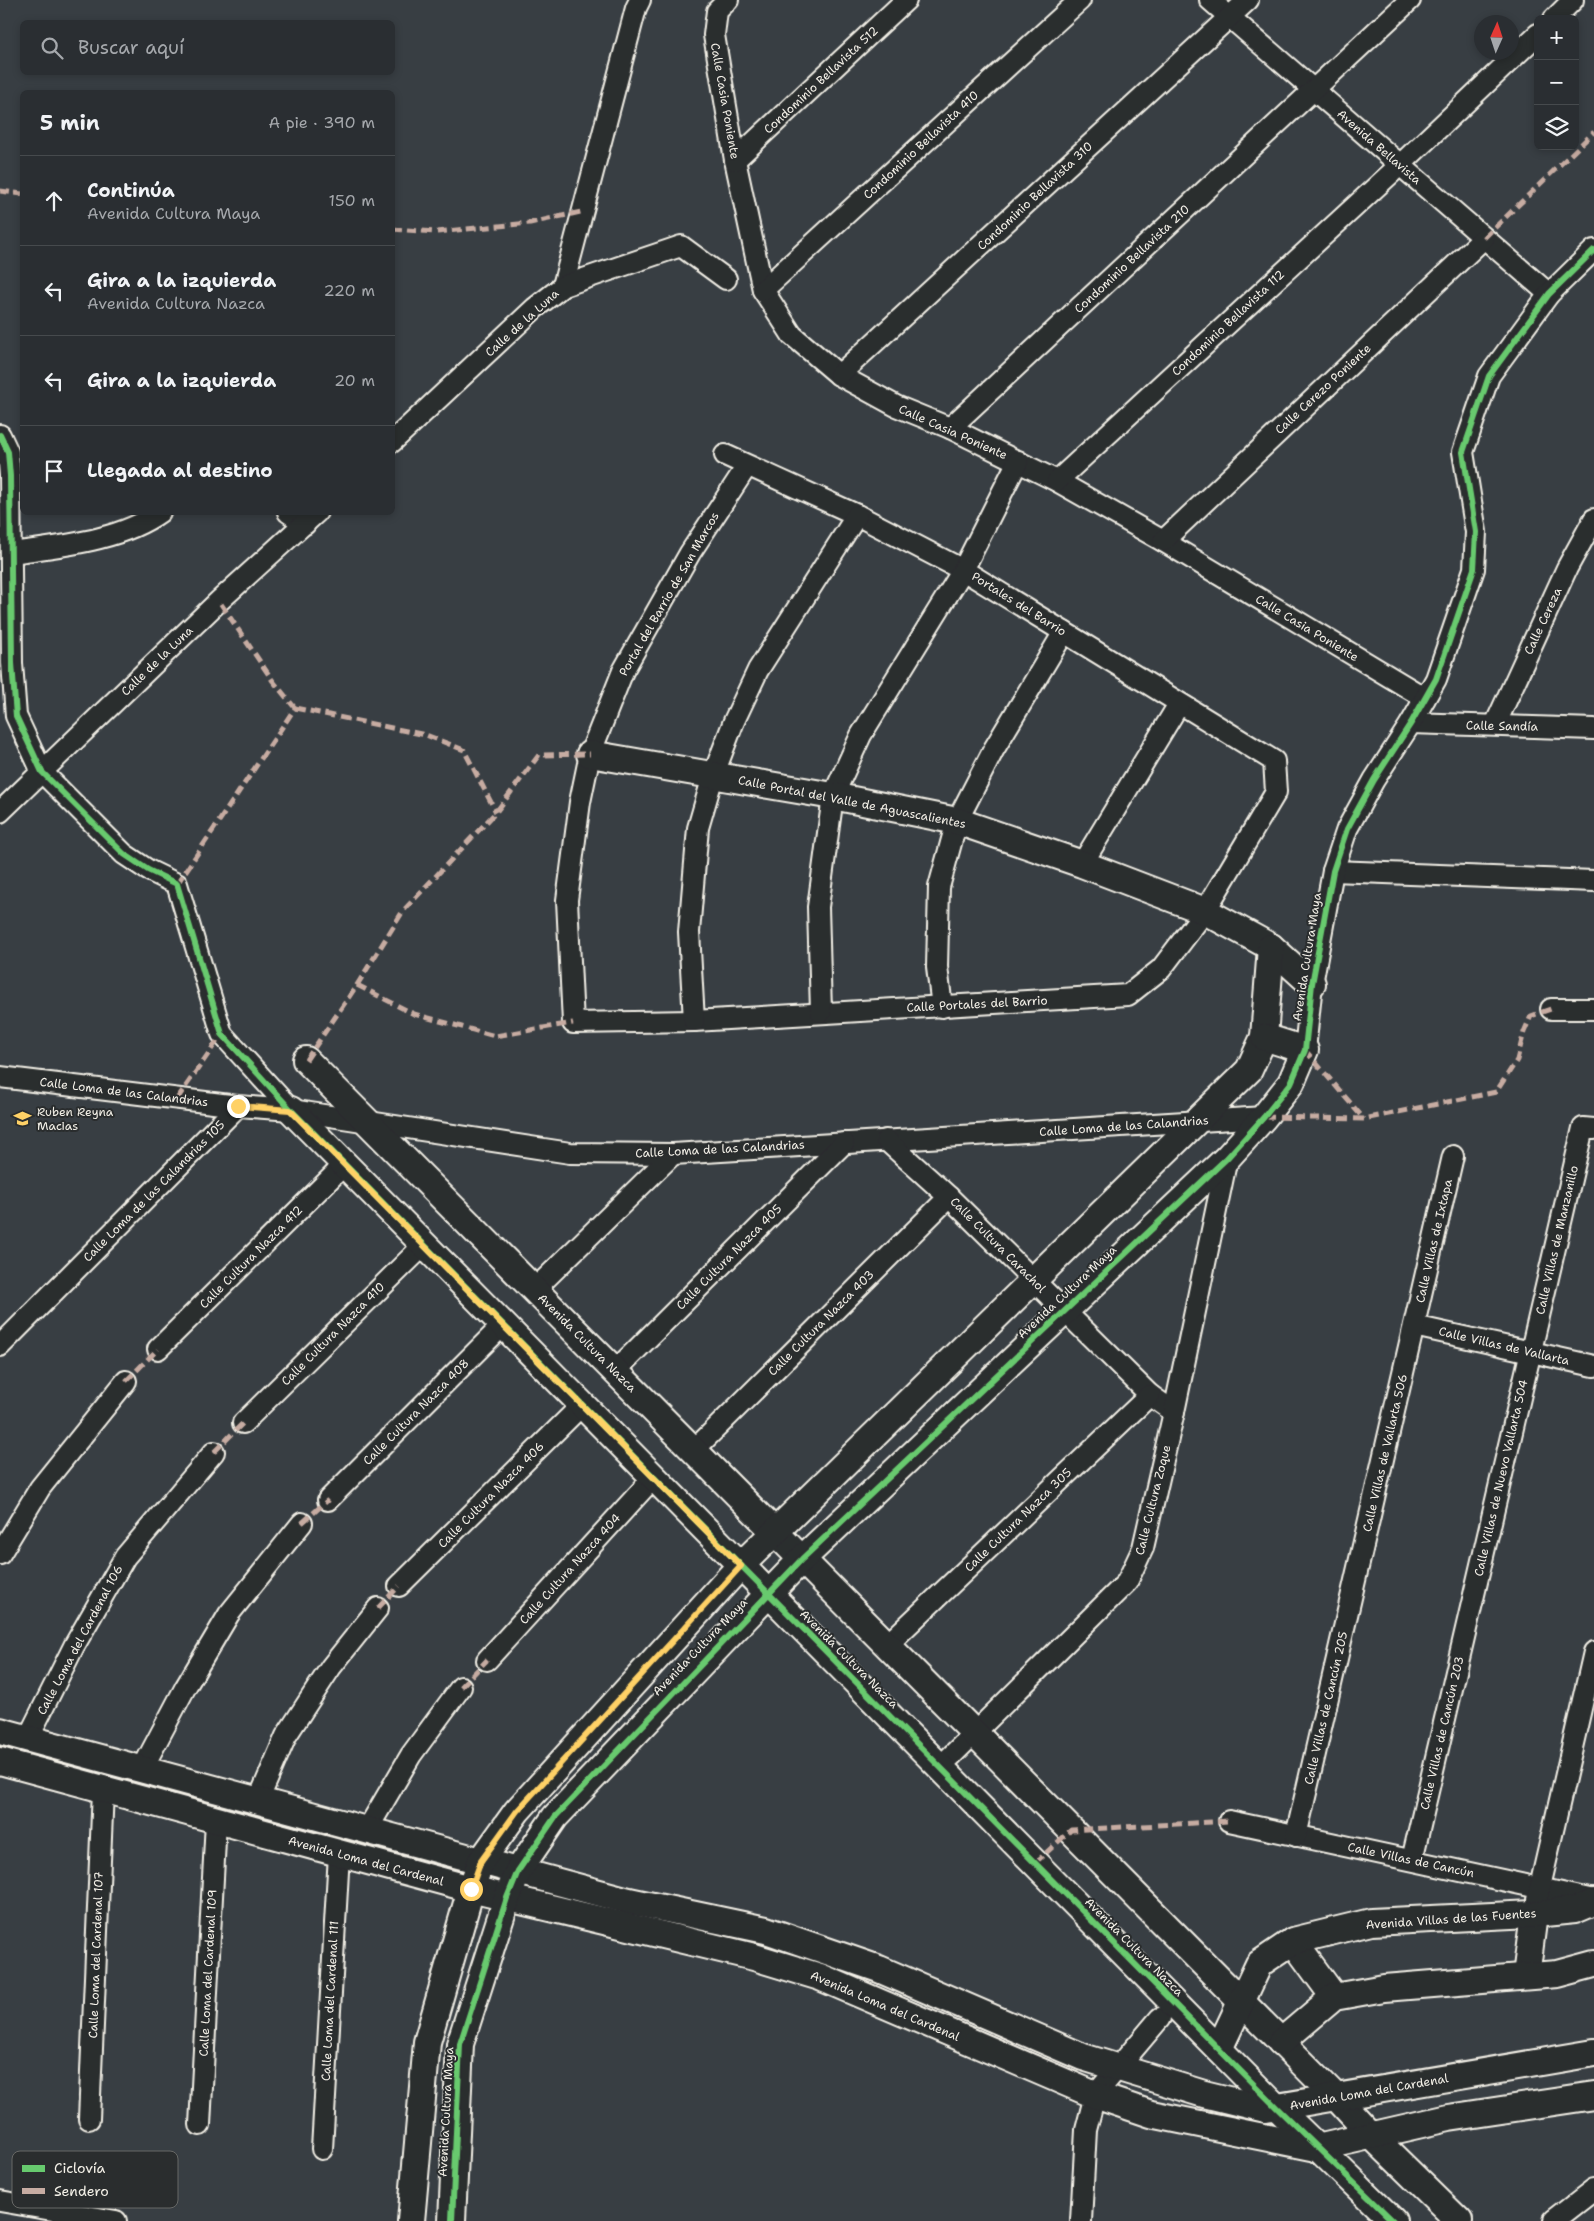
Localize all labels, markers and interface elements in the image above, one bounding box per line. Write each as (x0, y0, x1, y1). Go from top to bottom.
north arrow (1474, 15, 1519, 60)
map controls (1534, 15, 1579, 150)
button: + (1534, 15, 1579, 60)
search box (20, 20, 395, 75)
street label: Condominio Bellavista 512 (760, 23, 882, 137)
icon: search (38, 34, 66, 62)
text: Buscar aquí (78, 35, 184, 60)
street label: Calle Casia Poniente (707, 42, 743, 160)
button: − (1534, 60, 1579, 105)
street label: Condominio Bellavista 410 (860, 87, 982, 203)
button: layers (1534, 105, 1579, 150)
street label: Avenida Bellavista (1334, 106, 1425, 188)
text: 5 min (40, 109, 100, 137)
text: A pie · 390 m (269, 112, 375, 133)
street label: Condominio Bellavista 310 (974, 138, 1096, 254)
text: Continúa (87, 178, 175, 203)
icon: ahead (40, 187, 68, 215)
text: 150 m (328, 190, 375, 211)
street label: Condominio Bellavista 210 (1071, 201, 1193, 317)
text: Avenida Cultura Maya (87, 203, 260, 224)
street label: Condominio Bellavista 112 (1168, 266, 1288, 380)
text: Gira a la izquierda (87, 268, 276, 293)
icon: left (40, 277, 68, 305)
text: 220 m (323, 280, 375, 301)
street label: Calle de la Luna (482, 285, 563, 360)
text: Avenida Cultura Nazca (87, 293, 265, 314)
street label: Calle Cerezo Poniente (1272, 340, 1375, 438)
icon: left (40, 367, 68, 395)
text: Gira a la izquierda (87, 368, 276, 393)
text: 20 m (334, 370, 375, 391)
street label: Calle Casia Poniente (896, 401, 1010, 463)
icon: arrive (40, 457, 68, 485)
text: Llegada al destino (87, 458, 273, 483)
street label: Portal del Barrio de San Marcos (615, 509, 723, 679)
street label: Portales del Barrio (969, 568, 1069, 640)
street label: Calle Cereza (1520, 584, 1566, 657)
street label: Calle Casia Poniente (1253, 591, 1362, 665)
street label: Calle de la Luna (118, 622, 197, 699)
street label: Calle Sandía (1466, 717, 1539, 735)
street label: Calle Portal del Valle de Aguascalientes (737, 772, 967, 832)
street label: Avenida Cultura Maya (1289, 891, 1325, 1022)
street label: Calle Portales del Barrio (906, 992, 1048, 1016)
street label: Calle Loma de las Calandrias (39, 1074, 209, 1110)
route end (227, 1095, 250, 1118)
place label: Ruben Reyna Macias (37, 1104, 114, 1134)
school or university icon: Ruben Reyna Macias (13, 1109, 33, 1129)
street label: Calle Loma de las Calandrias (1039, 1112, 1209, 1140)
street label: Calle Loma de las Calandrias 105 (80, 1117, 228, 1265)
street label: Calle Loma de las Calandrias (635, 1137, 805, 1161)
street label: Calle Villas de Manzanillo (1532, 1164, 1582, 1316)
street label: Calle Villas de Ixtapa (1412, 1177, 1456, 1304)
street label: Calle Cultura Carachol (947, 1194, 1050, 1297)
street label: Calle Cultura Nazca 405 (673, 1201, 785, 1313)
street label: Calle Cultura Nazca 412 (196, 1202, 306, 1312)
street label: Avenida Cultura Maya (1014, 1241, 1120, 1342)
street label: Calle Cultura Nazca 403 (765, 1267, 877, 1379)
street label: Calle Cultura Nazca 410 (278, 1279, 388, 1389)
street label: Avenida Cultura Nazca (534, 1290, 640, 1396)
street label: Calle Villas de Vallarta (1437, 1323, 1571, 1369)
street label: Calle Cultura Nazca 408 (359, 1355, 473, 1469)
street label: Calle Villas de Vallarta 506 (1359, 1372, 1411, 1534)
street label: Calle Villas de Nuevo Vallarta 504 (1471, 1378, 1531, 1578)
street label: Calle Cultura Nazca 406 (434, 1438, 548, 1552)
street label: Calle Cultura Zoque (1132, 1443, 1174, 1557)
street label: Calle Cultura Nazca 305 (961, 1465, 1075, 1575)
street label: Calle Cultura Nazca 404 (516, 1510, 624, 1628)
street label: Calle Loma del Cardenal 106 (34, 1562, 126, 1718)
street label: Avenida Cultura Maya (649, 1594, 751, 1699)
street label: Avenida Cultura Nazca (796, 1606, 902, 1712)
street label: Calle Villas de Cancún 205 (1301, 1630, 1351, 1786)
street label: Calle Villas de Cancún 203 (1417, 1655, 1467, 1811)
street label: Avenida Loma del Cardenal (286, 1832, 446, 1890)
street label: Calle Villas de Cancún (1346, 1839, 1476, 1881)
street label: Calle Loma del Cardenal 107 (85, 1871, 107, 2039)
route start (460, 1878, 483, 1901)
street label: Calle Loma del Cardenal 109 (196, 1889, 220, 2057)
street label: Avenida Cultura Nazca (1081, 1894, 1187, 2000)
street label: Avenida Villas de las Fuentes (1365, 1905, 1537, 1933)
street label: Calle Loma del Cardenal 111 (318, 1920, 342, 2082)
street label: Avenida Loma del Cardenal (808, 1967, 962, 2045)
street label: Avenida Cultura Maya (435, 2046, 457, 2177)
street label: Avenida Loma del Cardenal (1289, 2070, 1450, 2114)
legend (12, 2151, 178, 2208)
text: Ciclovía (54, 2159, 106, 2177)
text: Sendero (54, 2182, 109, 2200)

